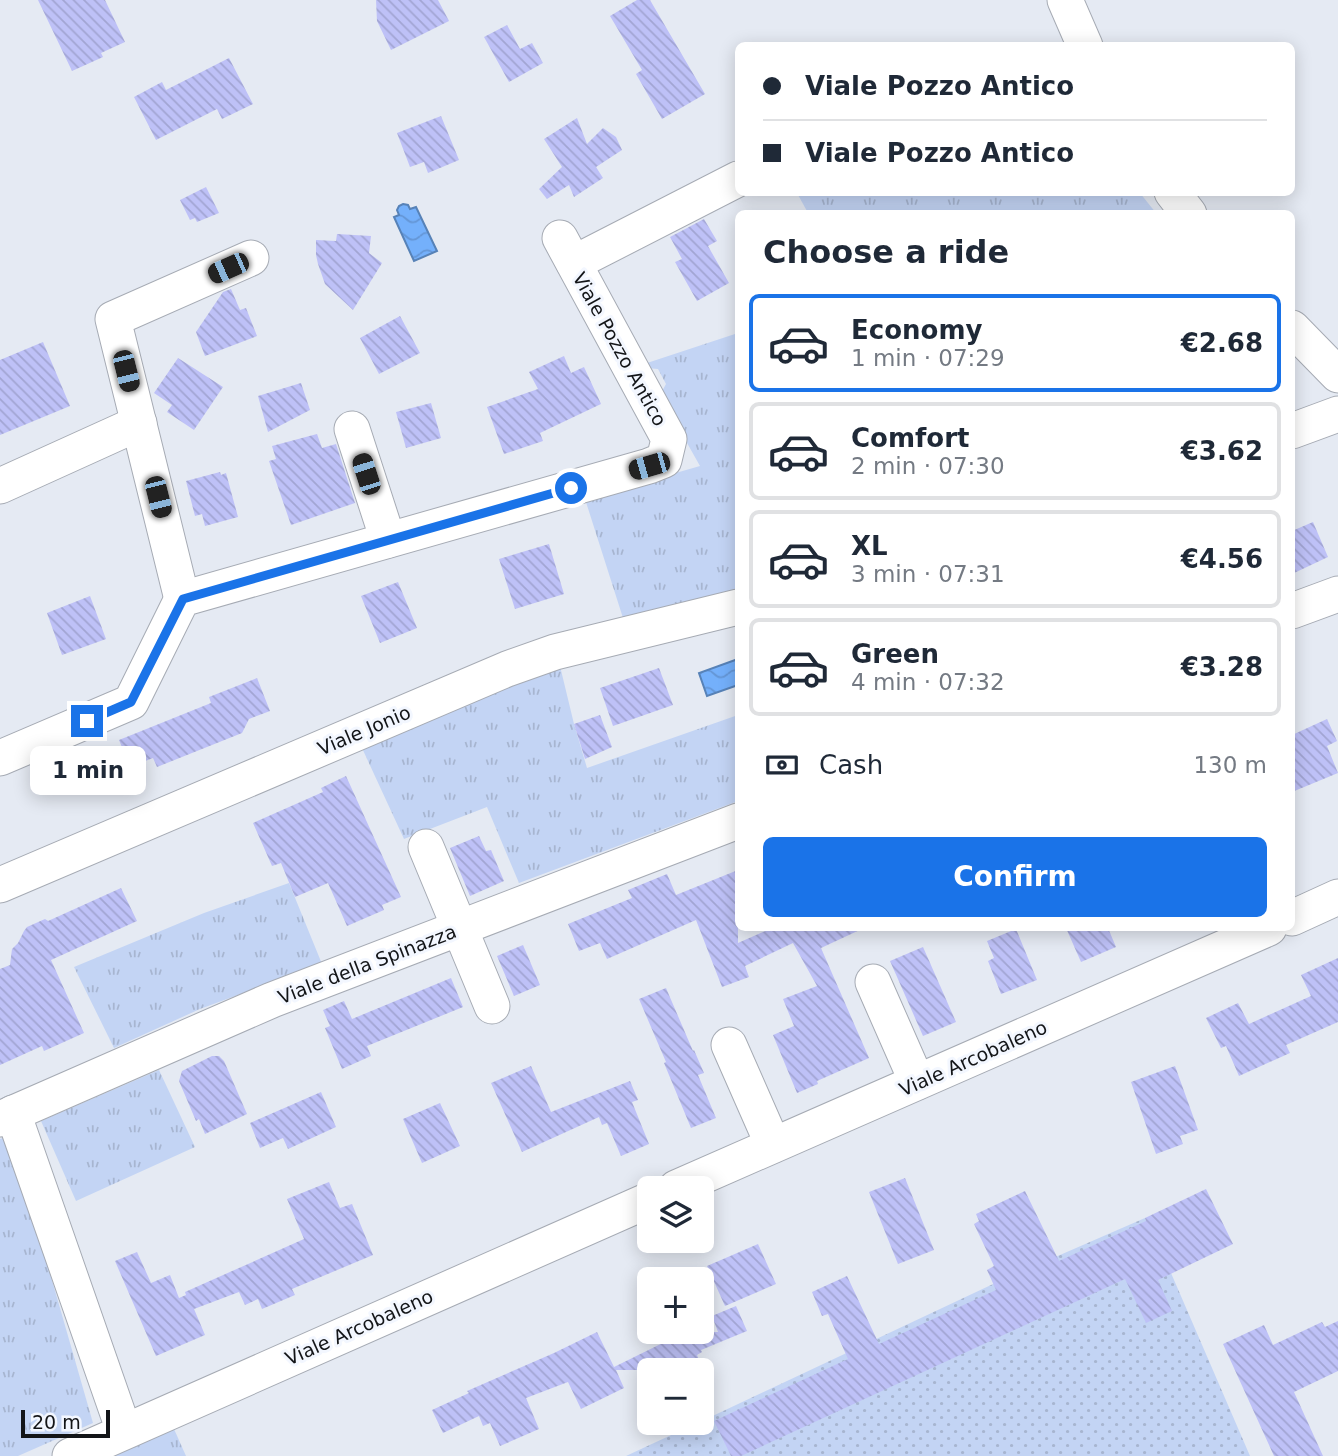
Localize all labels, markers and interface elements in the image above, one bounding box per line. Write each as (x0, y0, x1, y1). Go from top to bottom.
text: Viale Pozzo Antico (805, 71, 1074, 101)
text: Viale Pozzo Antico (805, 138, 1074, 168)
text: Choose a ride (763, 233, 1009, 271)
car (205, 250, 252, 286)
street label: Viale Pozzo Antico (569, 268, 671, 430)
icon: car (767, 312, 830, 375)
text: Economy (851, 315, 982, 345)
text: €2.68 (1181, 328, 1263, 358)
text: 1 min · 07:29 (851, 345, 1005, 371)
car (111, 348, 142, 394)
icon: car (767, 420, 830, 483)
text: Comfort (851, 423, 969, 453)
text: €3.62 (1181, 436, 1263, 466)
car (626, 450, 673, 482)
car (350, 451, 383, 497)
text: 2 min · 07:30 (851, 453, 1005, 479)
route start (555, 472, 587, 504)
car (143, 474, 174, 520)
icon: car (767, 528, 830, 591)
text: XL (851, 531, 888, 561)
text: €4.56 (1181, 544, 1263, 574)
text: 3 min · 07:31 (851, 561, 1005, 587)
icon: car (767, 636, 830, 699)
text: Green (851, 639, 939, 669)
text: €3.28 (1181, 652, 1263, 682)
text: 4 min · 07:32 (851, 669, 1005, 695)
street label: Viale Jonio (314, 701, 414, 759)
route end (71, 705, 103, 737)
callout: 1 min (29, 746, 145, 794)
icon: cash (763, 746, 801, 784)
text: Cash (819, 750, 883, 780)
text: 130 m (1193, 752, 1267, 778)
text: 1 min (52, 757, 124, 783)
button: Confirm (763, 837, 1267, 917)
street label: Viale della Spinazza (275, 920, 459, 1008)
street label: Viale Arcobaleno (896, 1016, 1050, 1100)
map controls (637, 1176, 714, 1435)
button: layers (637, 1176, 714, 1253)
button: + (637, 1267, 714, 1344)
street label: Viale Arcobaleno (282, 1285, 436, 1369)
button: − (637, 1358, 714, 1435)
scale bar (21, 1407, 110, 1439)
text: 20 m (32, 1411, 81, 1433)

